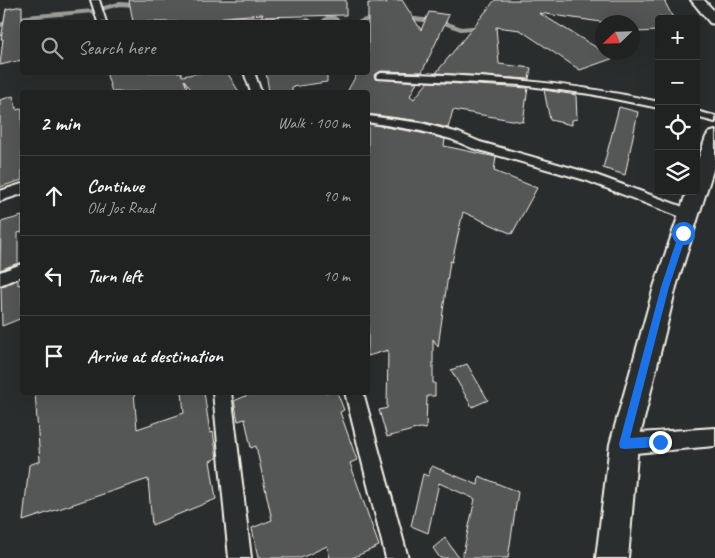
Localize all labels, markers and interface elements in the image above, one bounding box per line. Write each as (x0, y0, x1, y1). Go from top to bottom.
north arrow (595, 15, 640, 60)
map controls (655, 15, 700, 195)
button: + (655, 15, 700, 60)
search box (20, 20, 370, 75)
icon: search (38, 34, 66, 62)
text: Search here (78, 36, 155, 60)
button: − (655, 60, 700, 105)
button: locate (655, 105, 700, 150)
text: 2 min (40, 110, 80, 136)
text: Walk · 100 m (278, 113, 350, 133)
button: layers (655, 150, 700, 195)
text: Continue (87, 174, 144, 198)
icon: ahead (40, 182, 68, 210)
text: 90 m (323, 186, 350, 206)
text: Old Jos Road (87, 198, 154, 218)
route start (672, 222, 695, 245)
icon: left (40, 262, 68, 290)
text: Turn left (87, 264, 142, 288)
text: 10 m (323, 266, 350, 286)
icon: arrive (40, 342, 68, 370)
text: Arrive at destination (87, 344, 223, 368)
route end (649, 431, 672, 454)

